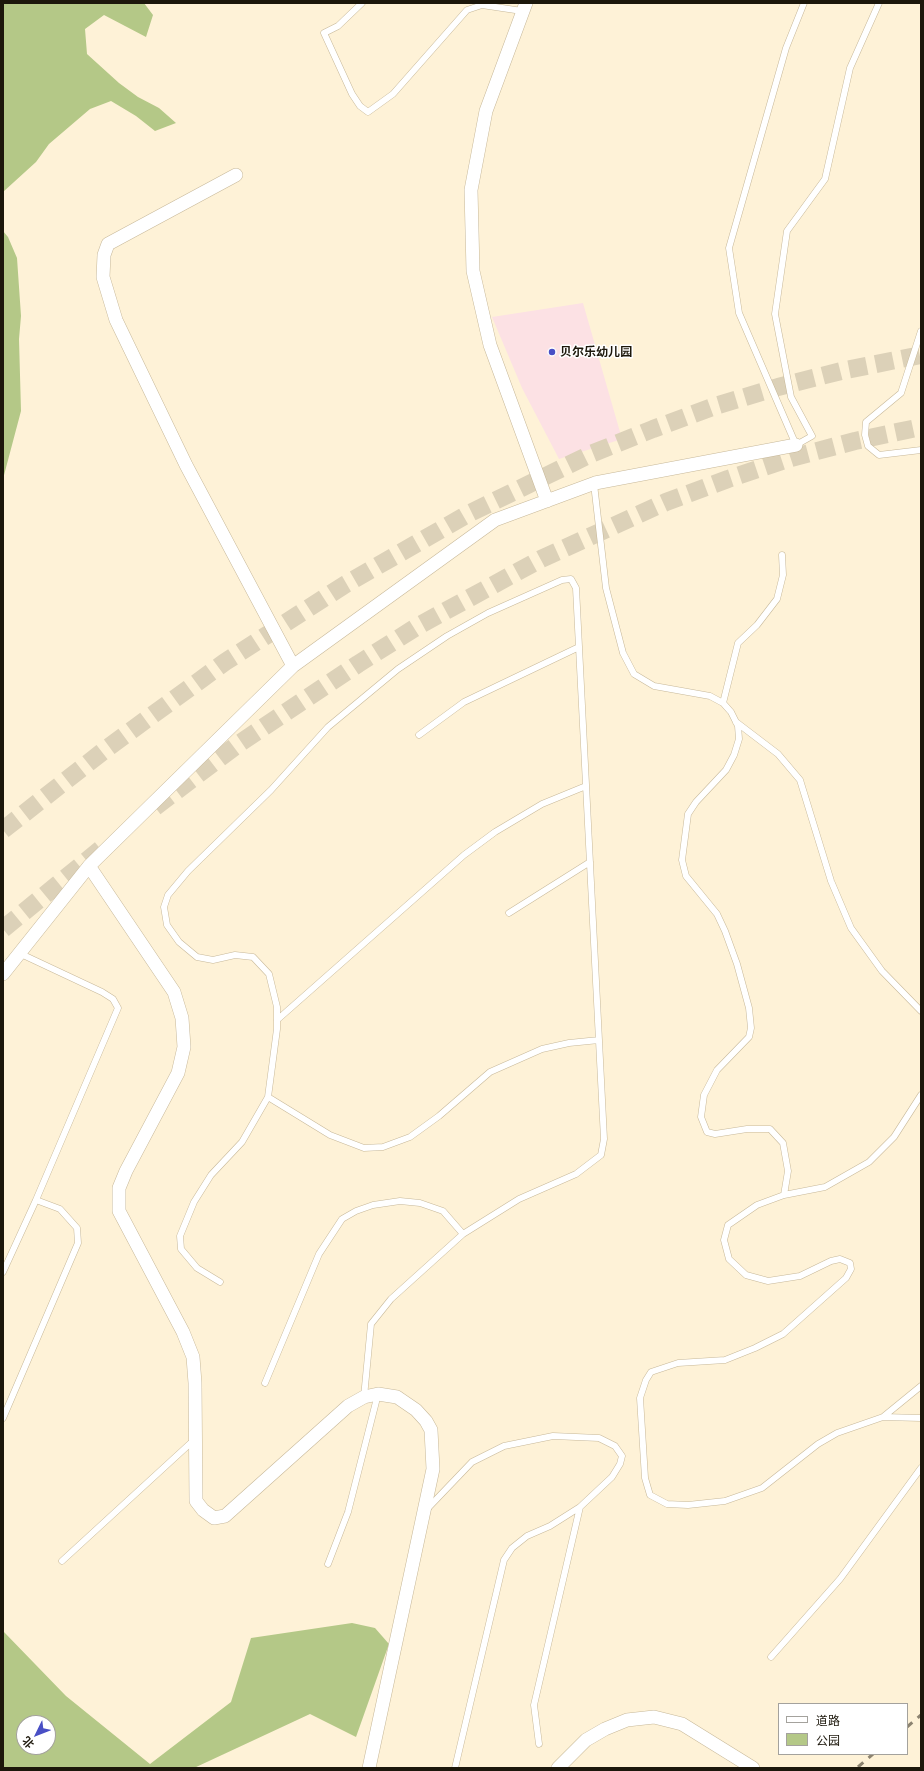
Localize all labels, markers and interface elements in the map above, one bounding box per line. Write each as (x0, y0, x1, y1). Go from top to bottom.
place label: 贝尔乐幼儿园 (560, 345, 632, 359)
marker: 贝尔乐幼儿园 (547, 347, 557, 357)
legend (778, 1703, 908, 1755)
text: 道路 (816, 1713, 840, 1727)
north arrow (16, 1715, 56, 1755)
text: 公园 (816, 1733, 840, 1747)
text: 北 (19, 1734, 36, 1751)

